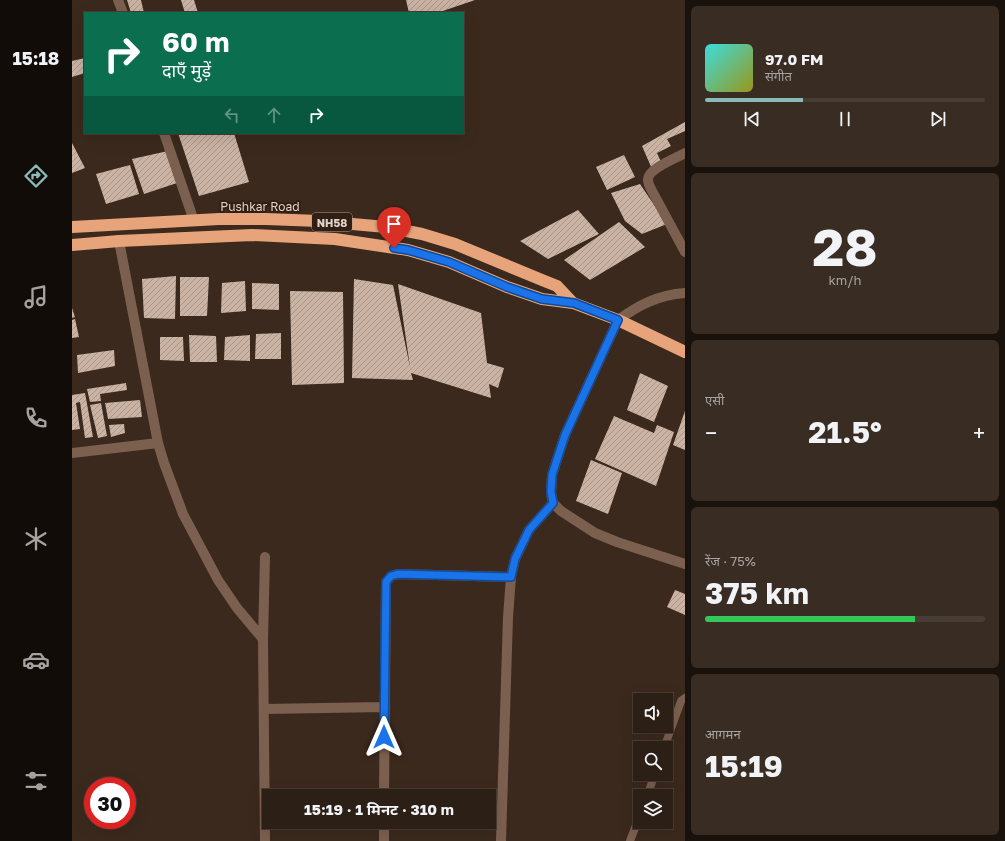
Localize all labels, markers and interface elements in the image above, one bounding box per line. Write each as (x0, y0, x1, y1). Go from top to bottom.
text: 60 m (162, 25, 229, 58)
icon: right (96, 28, 148, 80)
text: 15:18 (13, 47, 59, 69)
text: 97.0 FM (765, 50, 823, 68)
text: दाएँ मुड़ें (162, 59, 211, 81)
text: संगीत (765, 68, 792, 84)
icon: left (221, 104, 243, 126)
icon: ahead (263, 104, 285, 126)
icon: right (305, 104, 327, 126)
icon: previous (741, 108, 763, 130)
icon: pause (834, 108, 856, 130)
icon: next (927, 108, 949, 130)
icon: directions (22, 162, 50, 190)
street label: Pushkar Road (220, 199, 300, 214)
pin (377, 207, 411, 248)
road number: NH58 (312, 213, 352, 231)
icon: arrive (383, 213, 405, 235)
text: 28 (812, 215, 878, 277)
text: km/h (828, 272, 862, 288)
icon: music (22, 283, 50, 311)
text: एसी (705, 392, 724, 408)
icon: phone (22, 404, 50, 432)
text: 21.5° (808, 414, 882, 450)
text: − (705, 419, 717, 446)
text: + (973, 419, 985, 446)
icon: climate (22, 525, 50, 553)
text: रेंज · 75% (705, 553, 756, 569)
text: 375 km (705, 575, 809, 611)
icon: car (22, 646, 50, 674)
map controls (633, 693, 673, 829)
button: sound (633, 693, 673, 733)
position arrow (363, 716, 405, 758)
text: आगमन (705, 726, 741, 742)
button: search (633, 741, 673, 781)
text: 15:19 (705, 748, 783, 784)
icon: filters (22, 767, 50, 795)
speed limit sign: 30 (84, 777, 136, 829)
button: layers (633, 789, 673, 829)
text: 15:19 · 1 मिनट · 310 m (304, 800, 454, 818)

